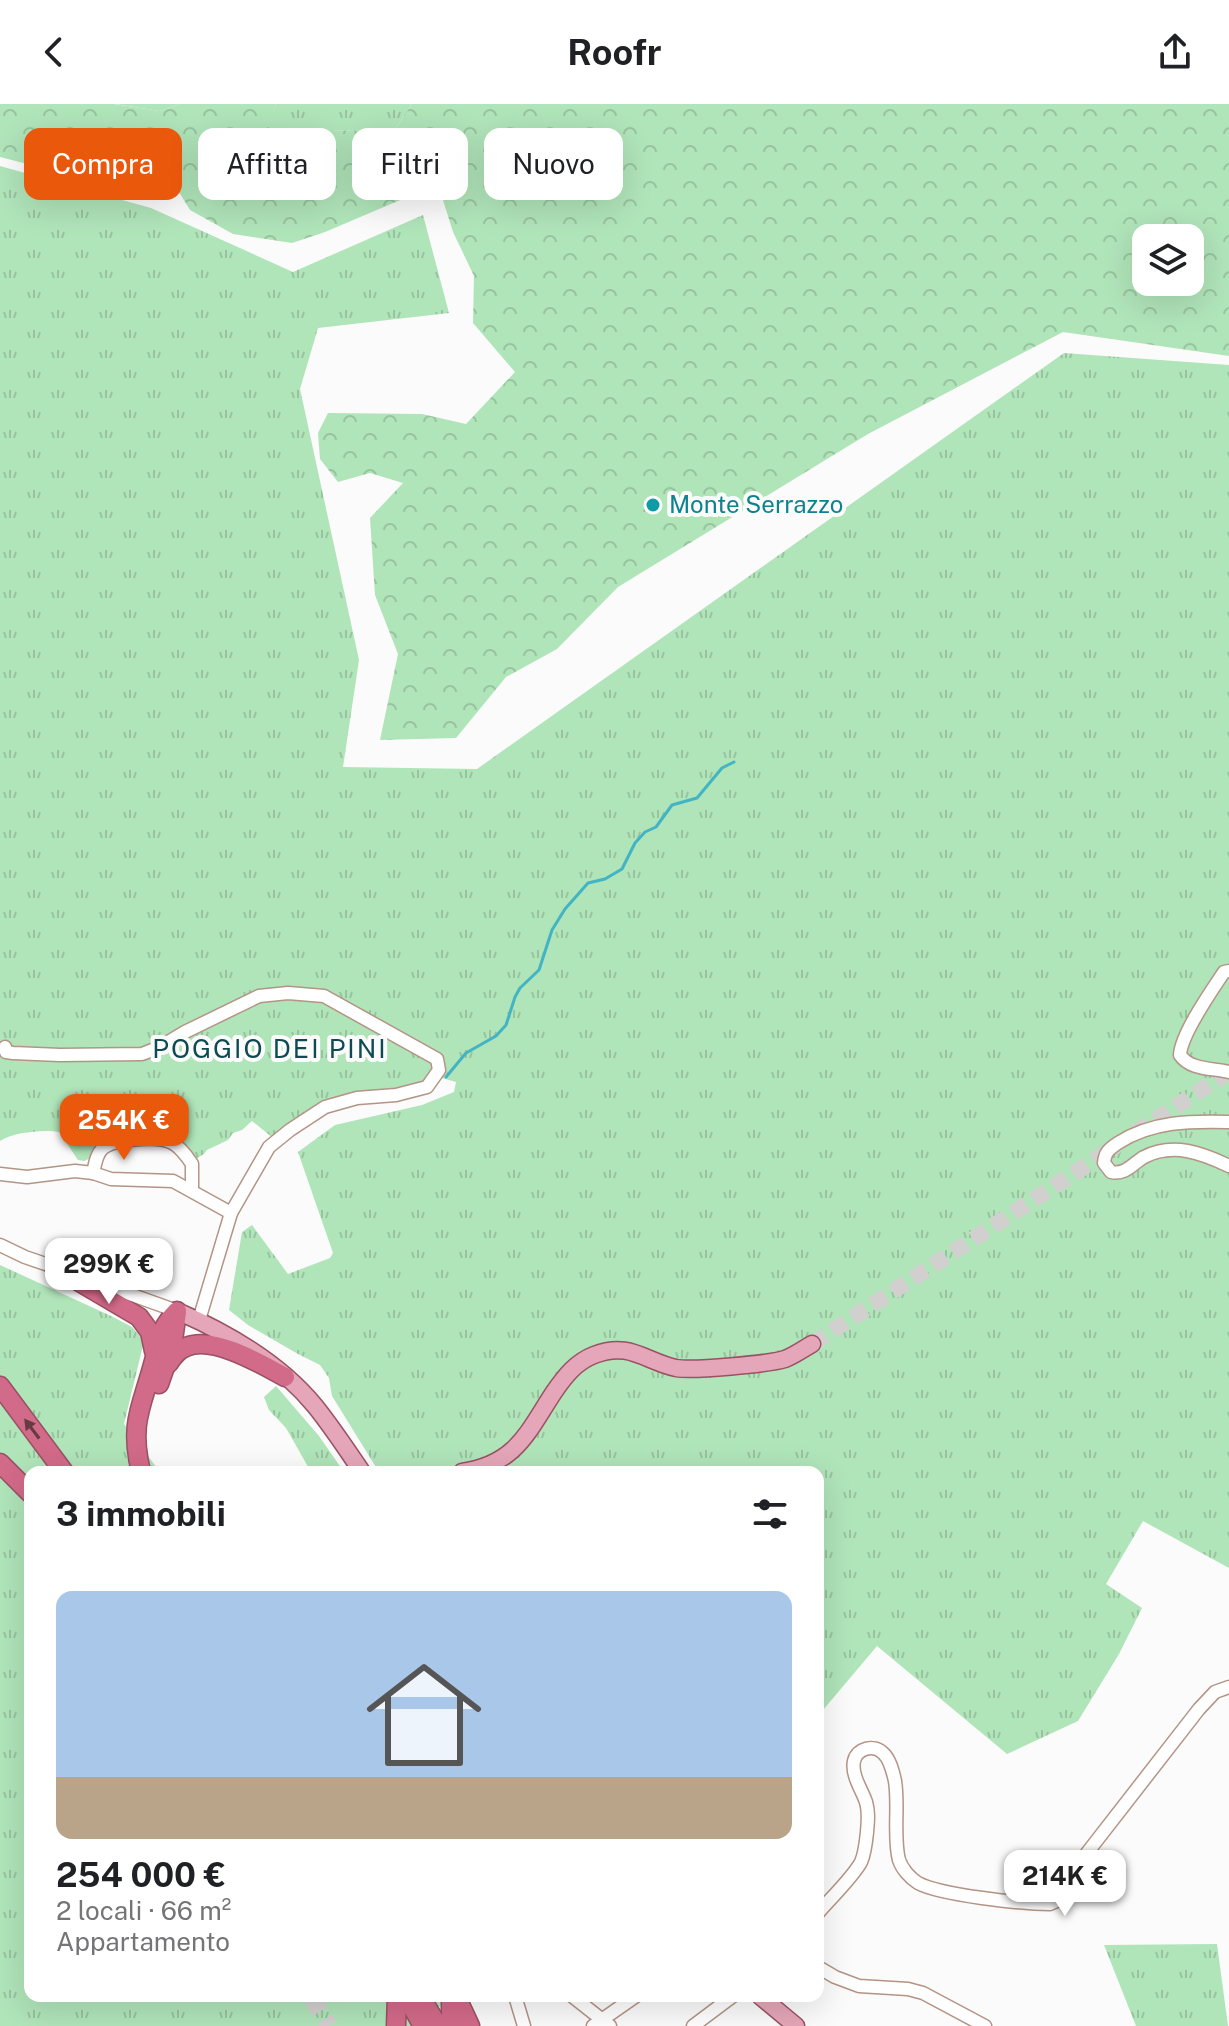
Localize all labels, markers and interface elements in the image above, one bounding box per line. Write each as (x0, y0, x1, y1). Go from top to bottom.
icon: back (32, 30, 76, 74)
icon: share (1153, 30, 1197, 74)
text: Roofr (567, 31, 662, 73)
chip: Compra (24, 128, 182, 200)
chip: Affitta (198, 128, 336, 200)
chip: Filtri (352, 128, 468, 200)
chip: Nuovo (484, 128, 623, 200)
map controls (1132, 224, 1204, 296)
button: layers (1132, 224, 1204, 296)
place label: Monte Serrazzo (669, 490, 843, 518)
marker: Monte Serrazzo (644, 496, 662, 514)
district label: POGGIO DEI PINI (152, 1033, 388, 1064)
pin: 254K € (59, 1094, 189, 1162)
text: 254K € (78, 1104, 170, 1135)
pin: 299K € (44, 1238, 174, 1306)
text: 299K € (63, 1248, 155, 1279)
one-way arrow (25, 1419, 41, 1439)
icon: filters (748, 1492, 792, 1536)
text: 3 immobili (56, 1494, 226, 1534)
icon: home (352, 1643, 496, 1787)
pin: 214K € (1000, 1850, 1130, 1918)
text: 254 000 € (56, 1855, 226, 1895)
text: 214K € (1022, 1860, 1108, 1891)
text: 2 locali · 66 m² (56, 1895, 231, 1926)
text: Appartamento (56, 1926, 230, 1957)

